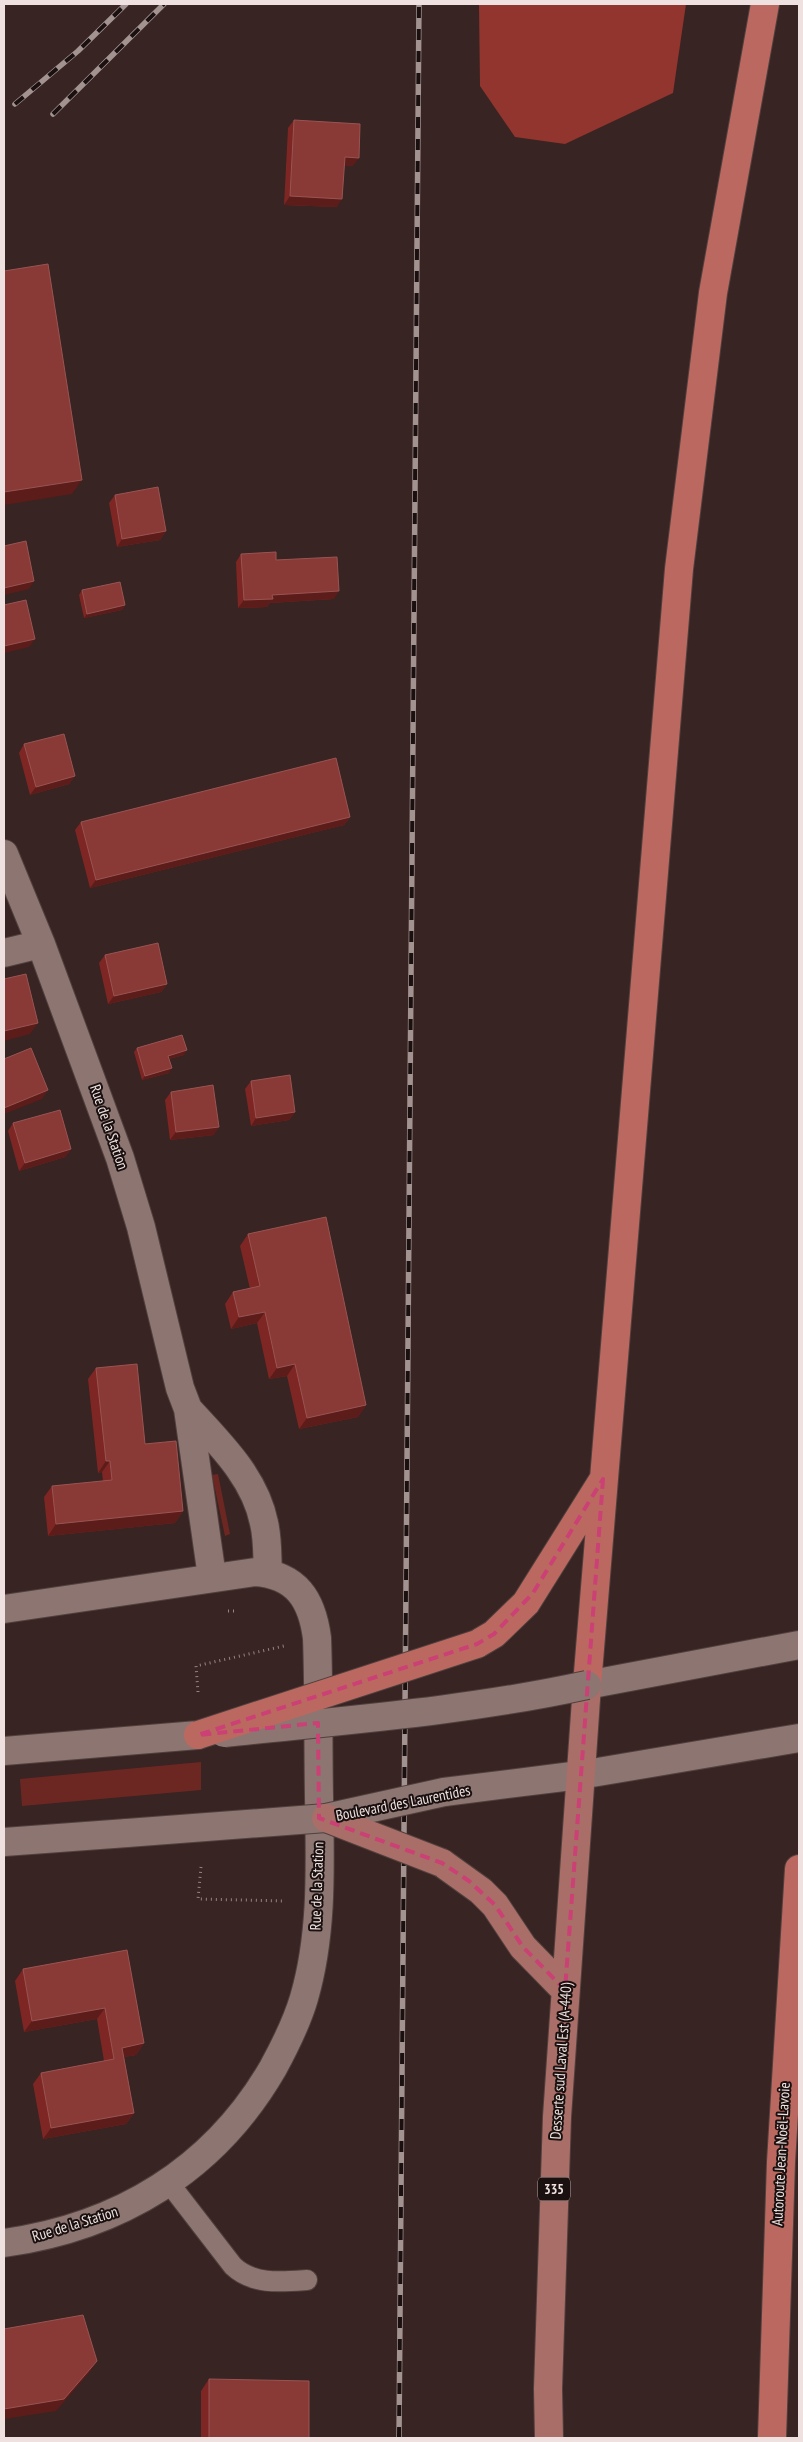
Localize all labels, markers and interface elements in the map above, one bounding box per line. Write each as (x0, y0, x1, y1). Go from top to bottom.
street label: Rue de la Station (86, 1082, 133, 1172)
street label: Boulevard des Laurentides (334, 1780, 472, 1825)
street label: Rue de la Station (305, 1841, 328, 1931)
street label: Desserte sud Laval Est (A-440) (546, 1981, 575, 2140)
street label: Autoroute Jean-Noël-Lavoie (767, 2082, 794, 2226)
road number: 335 (538, 2178, 570, 2200)
street label: Rue de la Station (30, 2201, 120, 2246)

